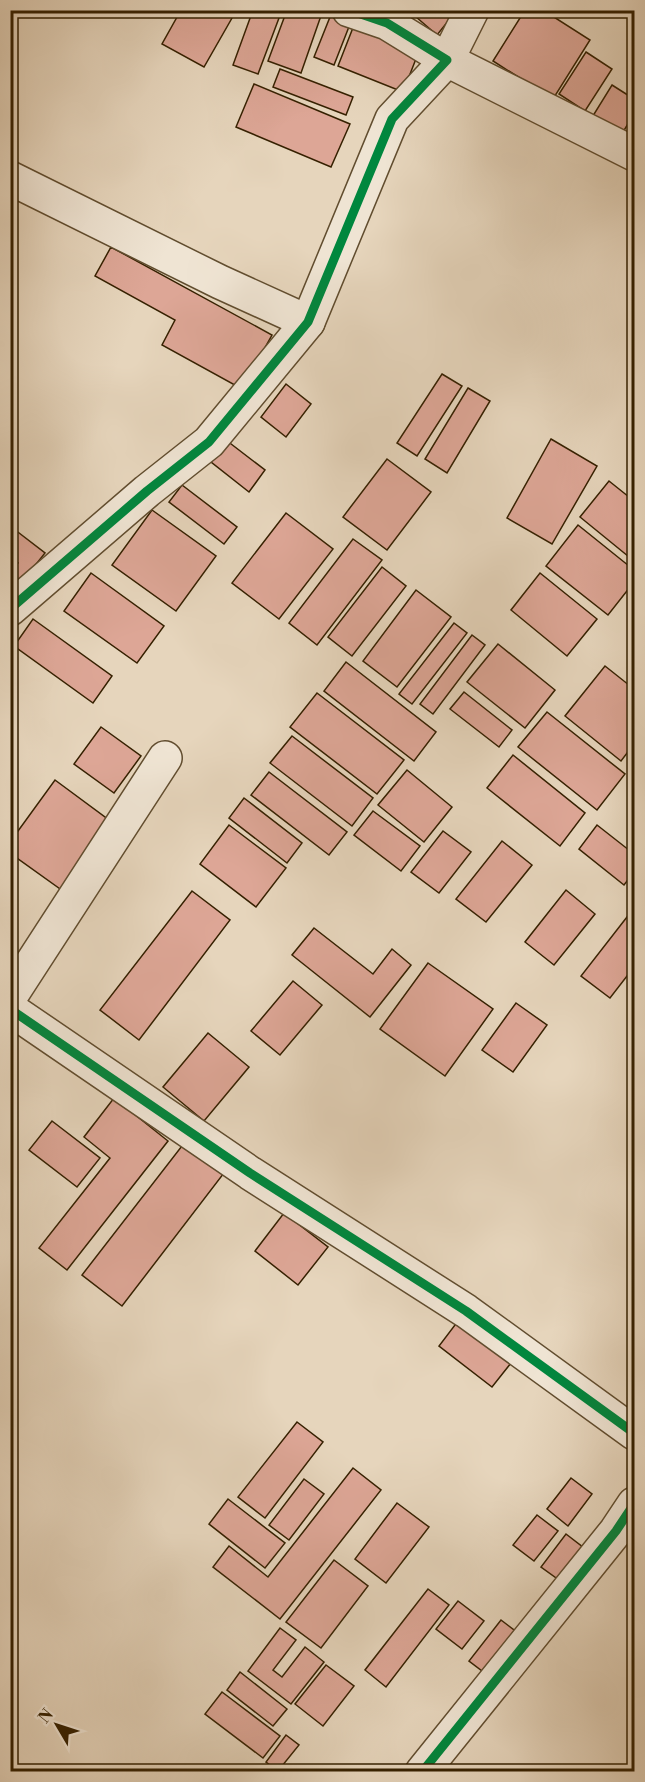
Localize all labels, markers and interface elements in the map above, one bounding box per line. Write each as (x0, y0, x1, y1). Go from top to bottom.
north arrow (27, 1695, 87, 1755)
text: N (34, 1705, 58, 1727)

